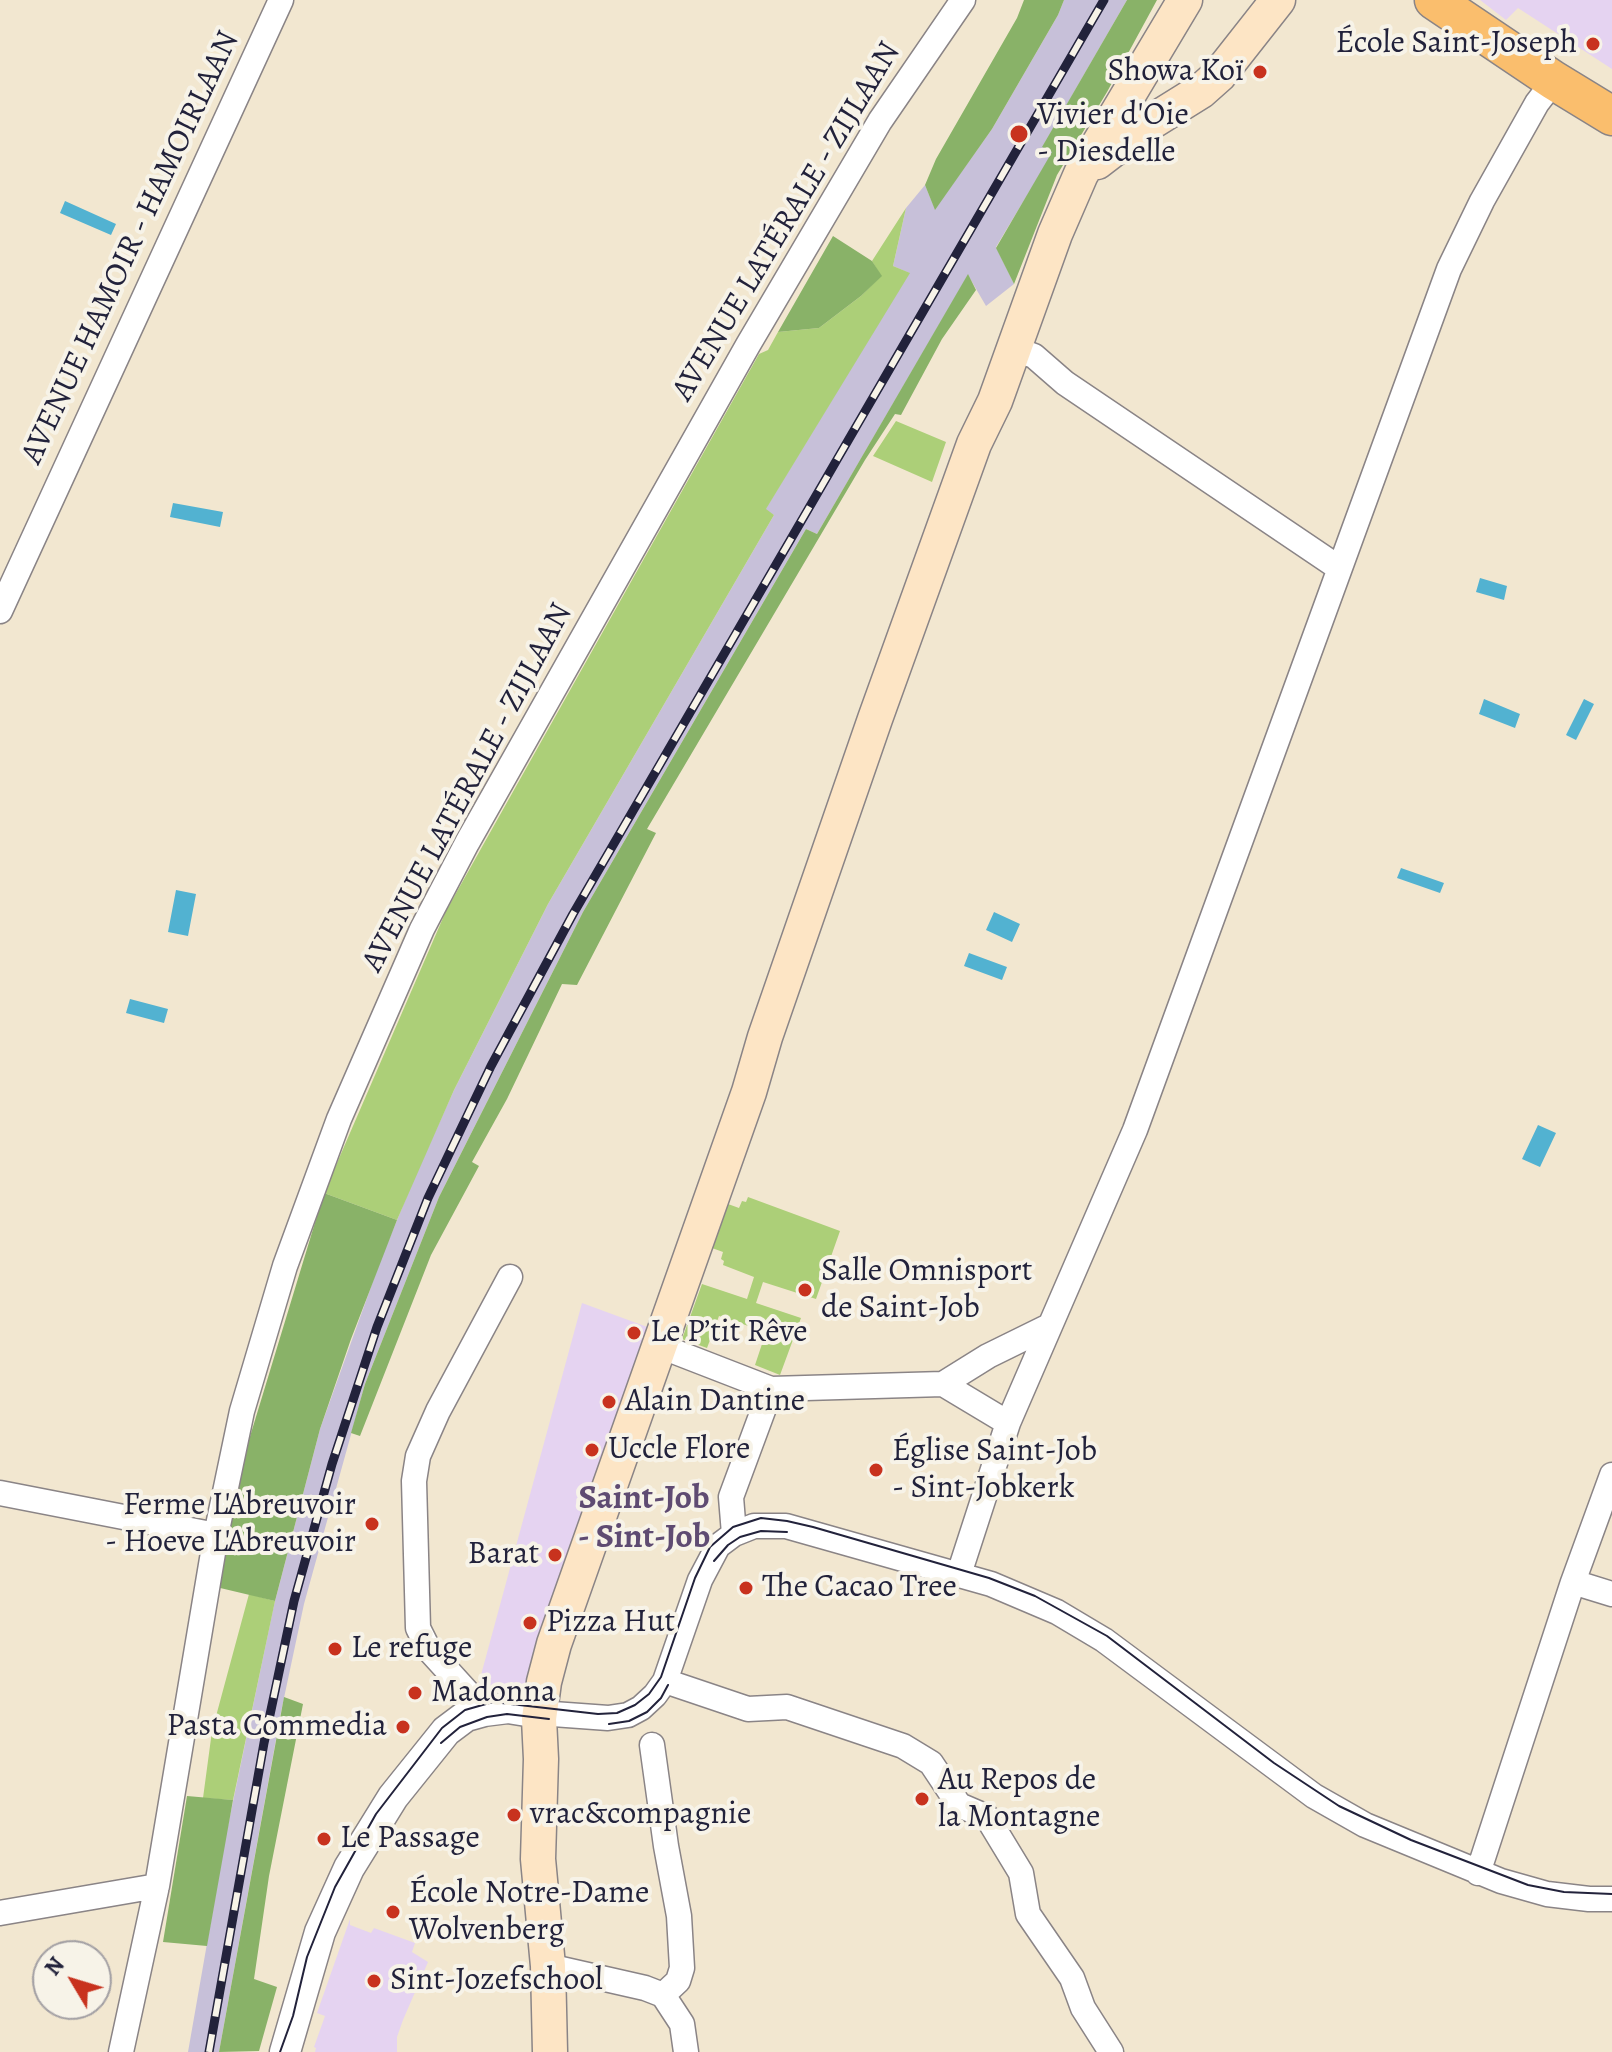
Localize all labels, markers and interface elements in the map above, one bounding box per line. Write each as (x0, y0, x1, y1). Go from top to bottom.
street label: AVENUE HAMOIR - HAMOIRLAAN (14, 25, 248, 471)
place label: École Saint-Joseph (1336, 25, 1577, 63)
marker: École Saint-Joseph (1584, 35, 1602, 53)
street label: AVENUE LATÉRALE - ZIJLAAN (664, 36, 910, 408)
place label: Showa Koï (1107, 53, 1244, 91)
marker: Showa Koï (1251, 63, 1269, 81)
place label: Vivier d'Oie - Diesdelle (1037, 97, 1189, 172)
marker: Vivier d'Oie - Diesdelle (1008, 123, 1030, 145)
street label: AVENUE LATÉRALE - ZIJLAAN (354, 597, 582, 979)
place label: Salle Omnisport de Saint-Job (821, 1253, 1032, 1328)
marker: Salle Omnisport de Saint-Job (796, 1281, 814, 1299)
place label: Le P’tit Rêve (650, 1314, 808, 1352)
marker: Le P’tit Rêve (625, 1324, 643, 1342)
place label: Alain Dantine (625, 1383, 805, 1421)
marker: Alain Dantine (600, 1393, 618, 1411)
place label: Uccle Flore (608, 1431, 750, 1469)
place label: Église Saint-Job - Sint-Jobkerk (892, 1433, 1097, 1508)
marker: Uccle Flore (583, 1441, 601, 1459)
marker: Église Saint-Job - Sint-Jobkerk (867, 1461, 885, 1479)
district label: Saint-Job - Sint-Job (578, 1480, 710, 1560)
place label: Ferme L'Abreuvoir - Hoeve L'Abreuvoir (105, 1487, 356, 1562)
marker: Ferme L'Abreuvoir - Hoeve L'Abreuvoir (363, 1515, 381, 1533)
place label: Barat (468, 1536, 539, 1574)
marker: Barat (546, 1546, 564, 1564)
place label: The Cacao Tree (762, 1569, 957, 1607)
marker: The Cacao Tree (737, 1579, 755, 1597)
place label: Pizza Hut (546, 1604, 675, 1642)
marker: Pizza Hut (521, 1614, 539, 1632)
place label: Le refuge (351, 1630, 472, 1668)
marker: Le refuge (326, 1640, 344, 1658)
place label: Madonna (431, 1674, 556, 1712)
marker: Madonna (406, 1684, 424, 1702)
place label: Pasta Commedia (166, 1708, 387, 1746)
marker: Pasta Commedia (394, 1718, 412, 1736)
place label: Au Repos de la Montagne (938, 1762, 1100, 1837)
marker: Au Repos de la Montagne (913, 1790, 931, 1808)
place label: vrac&compagnie (530, 1796, 751, 1834)
marker: vrac&compagnie (505, 1806, 523, 1824)
place label: Le Passage (340, 1820, 480, 1858)
marker: Le Passage (315, 1830, 333, 1848)
place label: École Notre-Dame Wolvenberg (409, 1875, 649, 1950)
marker: École Notre-Dame Wolvenberg (384, 1903, 402, 1921)
north arrow (32, 1940, 112, 2020)
text: N (38, 1951, 71, 1982)
place label: Sint-Jozefschool (390, 1962, 603, 2000)
marker: Sint-Jozefschool (365, 1972, 383, 1990)

